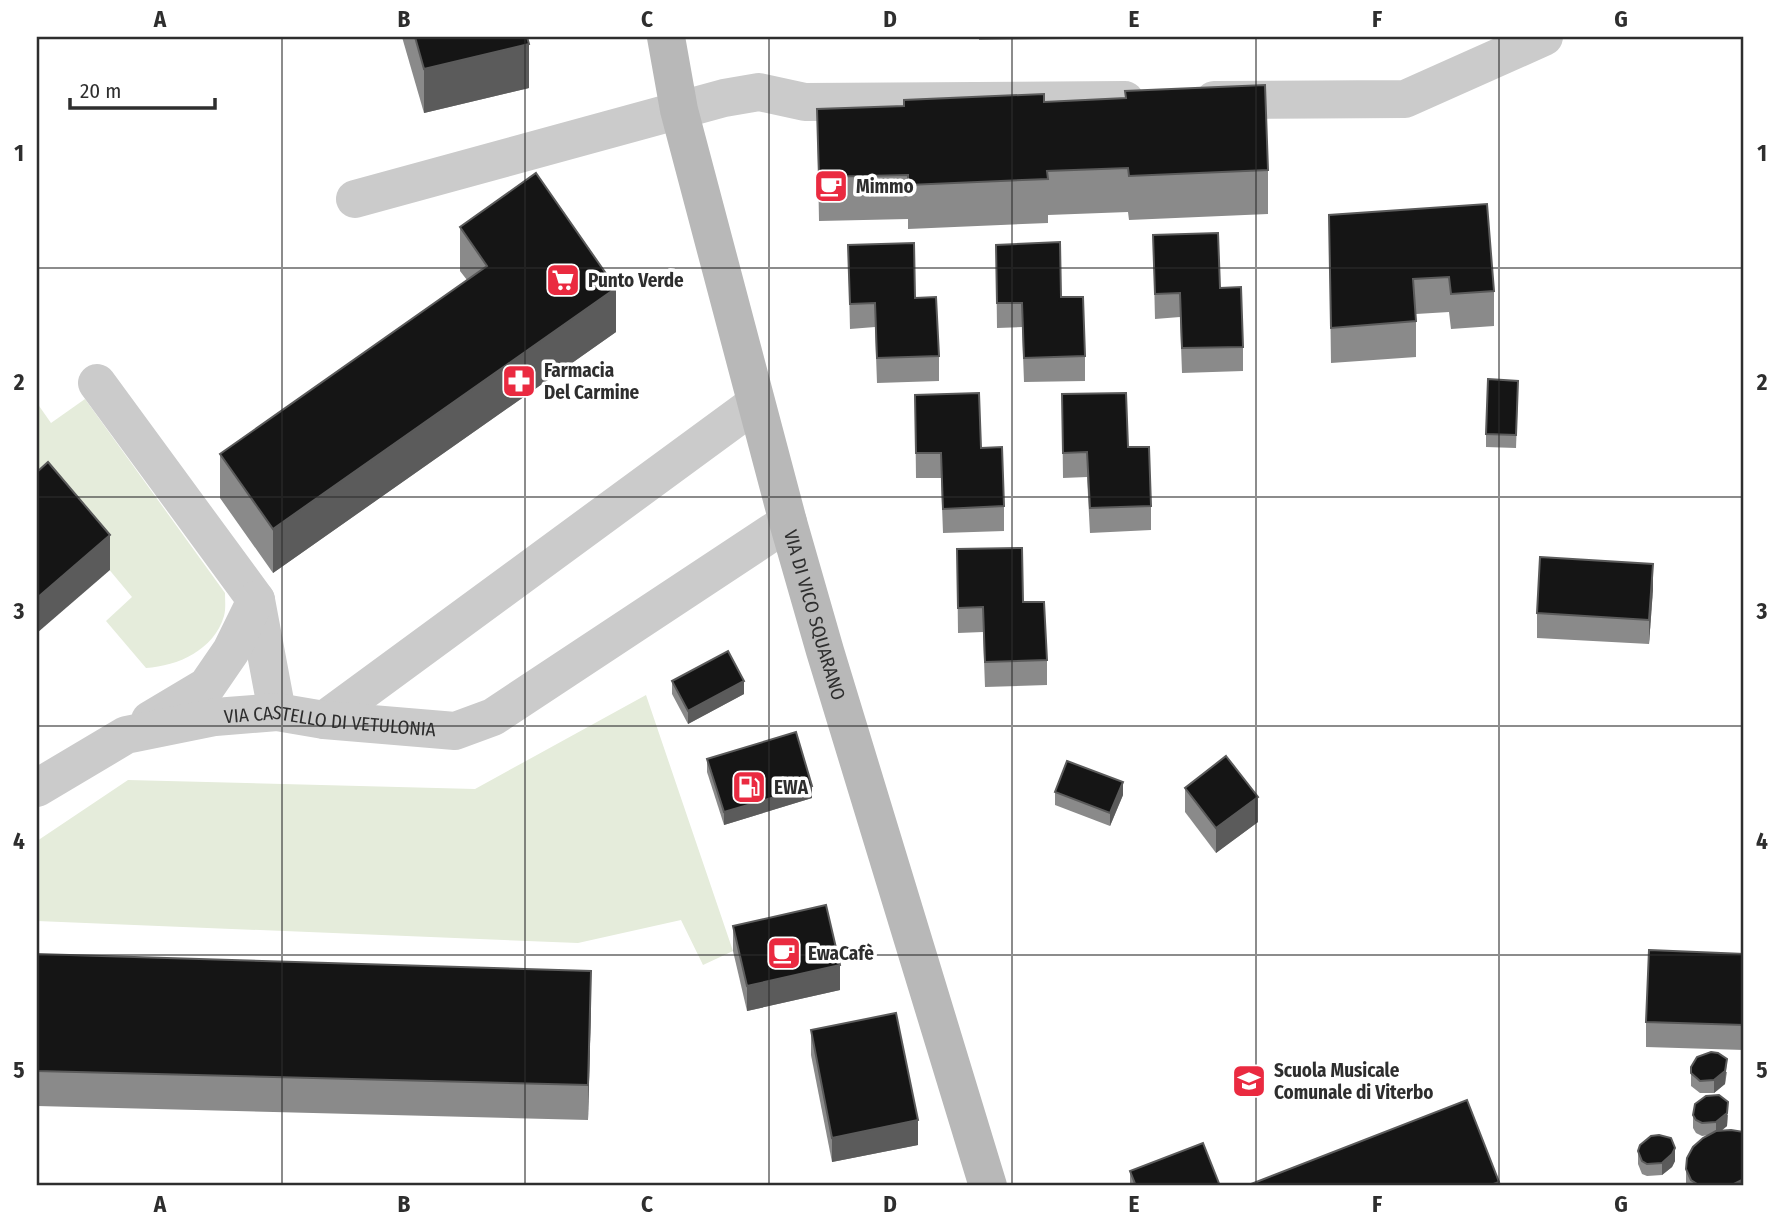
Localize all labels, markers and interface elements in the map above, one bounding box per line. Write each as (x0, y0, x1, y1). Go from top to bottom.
text: A (153, 5, 167, 33)
text: B (398, 5, 411, 33)
text: C (641, 5, 653, 33)
text: D (883, 5, 897, 33)
text: E (1129, 5, 1140, 33)
text: F (1372, 5, 1382, 33)
text: G (1614, 5, 1628, 33)
scale bar (70, 66, 215, 110)
text: 20 m (80, 78, 121, 104)
text: 1 (14, 139, 24, 167)
text: 1 (1757, 139, 1767, 167)
cafe icon: Mimmo (812, 167, 850, 205)
place label: Mimmo (856, 175, 914, 198)
supermarket icon: Punto Verde (544, 261, 582, 299)
place label: Punto Verde (588, 269, 684, 292)
place label: Farmacia Del Carmine (544, 359, 640, 404)
pharmacy icon: Farmacia Del Carmine (500, 362, 538, 400)
text: 2 (13, 368, 25, 396)
text: 2 (1756, 368, 1768, 396)
street label: VIA DI VICO SQUARANO (779, 527, 850, 703)
text: 3 (13, 597, 25, 625)
text: 3 (1756, 597, 1768, 625)
street label: VIA CASTELLO DI VETULONIA (223, 700, 437, 741)
fuel station icon: EWA (730, 768, 768, 806)
place label: EWA (774, 776, 809, 799)
text: 4 (13, 827, 25, 855)
text: 4 (1756, 827, 1768, 855)
cafe icon: EwaCafè (765, 934, 803, 972)
place label: EwaCafè (808, 942, 874, 965)
text: 5 (13, 1056, 25, 1084)
text: 5 (1756, 1056, 1768, 1084)
place label: Scuola Musicale Comunale di Viterbo (1274, 1059, 1434, 1104)
school or university icon: Scuola Musicale Comunale di Viterbo (1230, 1062, 1268, 1100)
text: A (153, 1190, 167, 1218)
text: B (398, 1190, 411, 1218)
text: C (641, 1190, 653, 1218)
text: D (883, 1190, 897, 1218)
text: E (1129, 1190, 1140, 1218)
text: F (1372, 1190, 1382, 1218)
text: G (1614, 1190, 1628, 1218)

